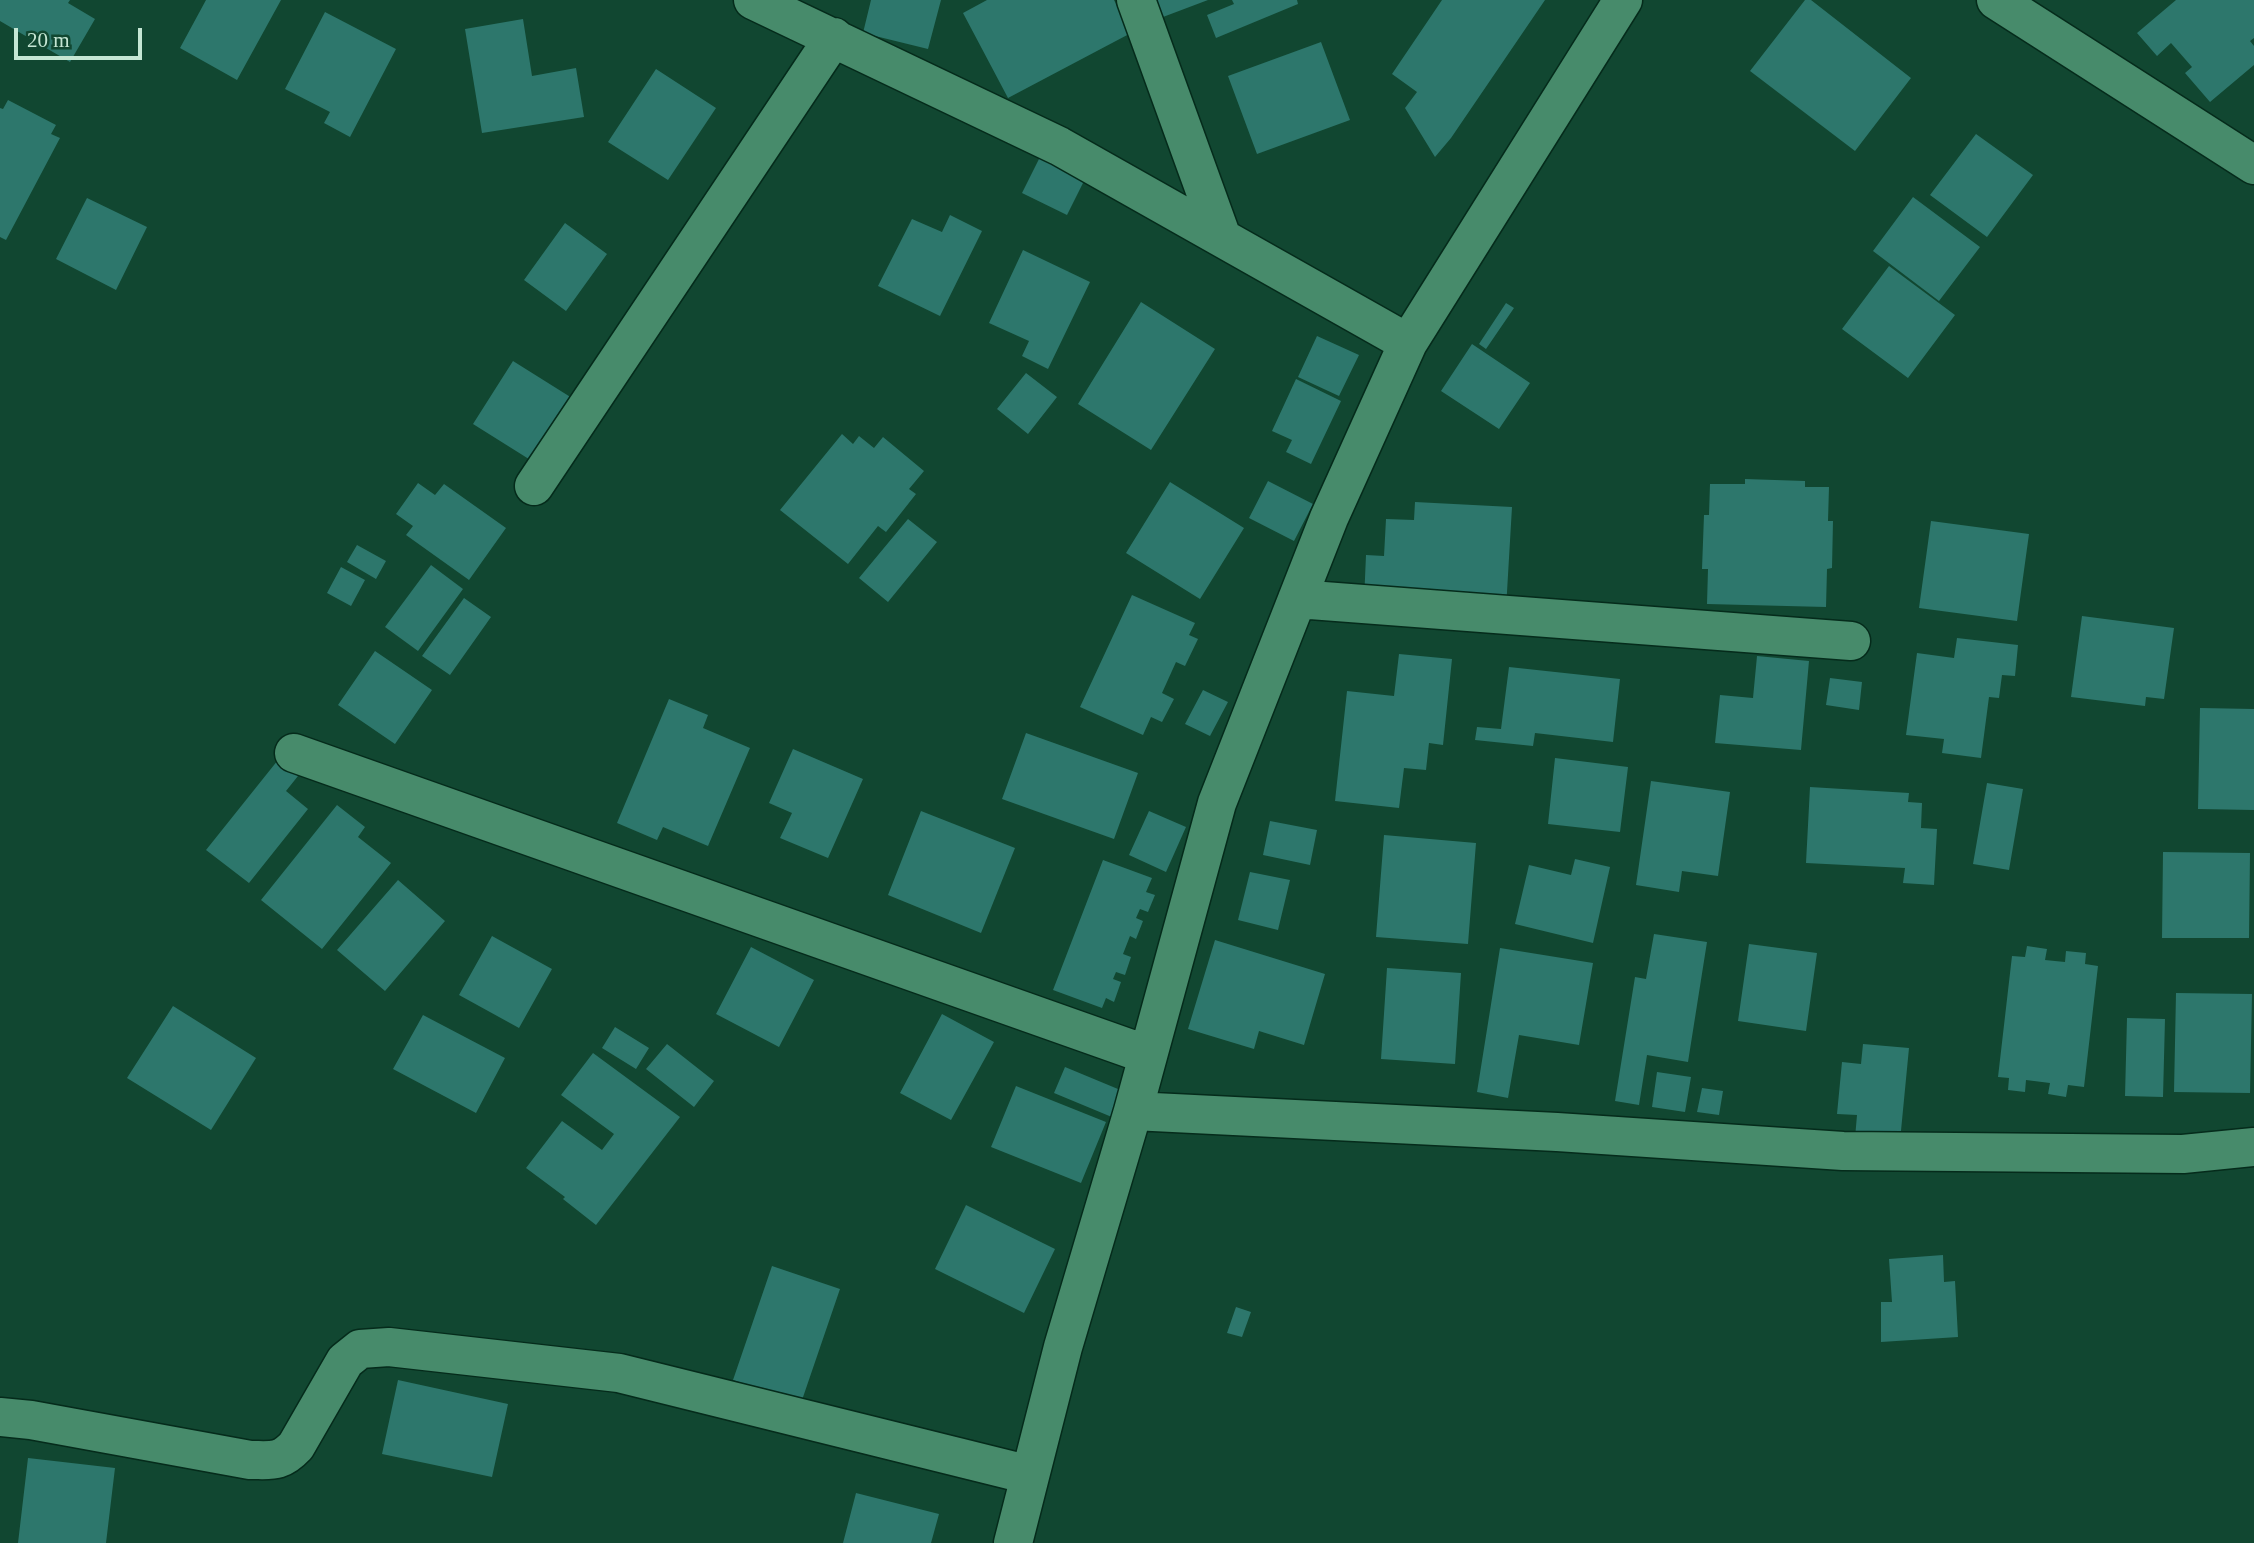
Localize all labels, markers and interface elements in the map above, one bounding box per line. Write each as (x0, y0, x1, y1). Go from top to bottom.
scale bar (18, 14, 145, 58)
text: 20 m (27, 28, 70, 52)

